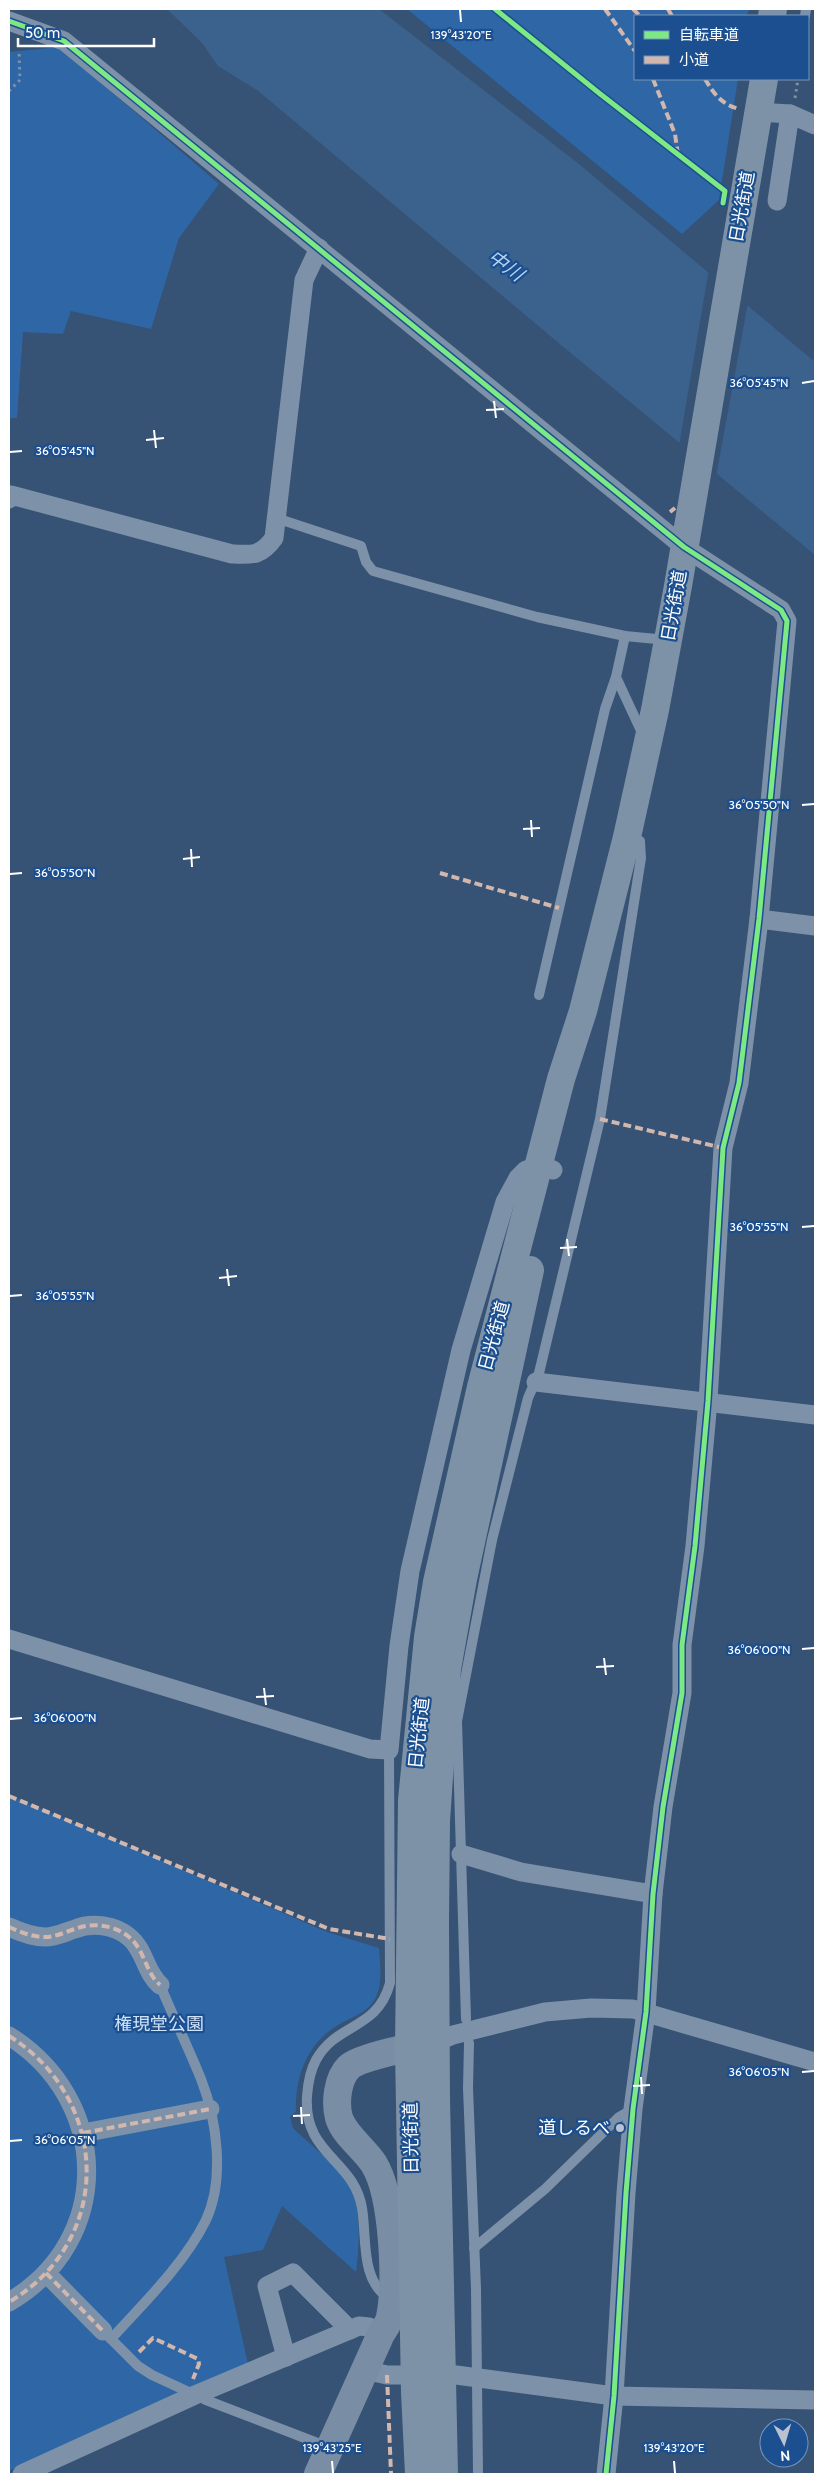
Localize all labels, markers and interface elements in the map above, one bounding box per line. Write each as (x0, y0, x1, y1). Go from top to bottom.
scale bar (18, 15, 154, 47)
legend (634, 15, 809, 80)
text: 50 m (25, 24, 60, 42)
text: 自転車道 (679, 26, 739, 44)
text: 139°43'20"E (430, 27, 492, 42)
text: 小道 (679, 51, 709, 69)
street label: 日光街道 (725, 170, 759, 244)
water label: 中川 (484, 245, 529, 287)
text: 36°05'45"N (729, 375, 789, 390)
text: 36°05'45"N (35, 443, 95, 458)
street label: 日光街道 (657, 569, 691, 643)
text: 36°05'50"N (729, 797, 789, 812)
text: 36°05'50"N (35, 865, 95, 880)
text: 36°05'55"N (730, 1219, 788, 1234)
text: 36°05'55"N (36, 1288, 94, 1303)
street label: 日光街道 (474, 1298, 514, 1374)
text: 36°06'00"N (728, 1642, 791, 1657)
street label: 日光街道 (404, 1696, 434, 1770)
text: 36°06'00"N (34, 1710, 97, 1725)
park label: 権現堂公園 (114, 2013, 204, 2035)
text: 36°06'05"N (728, 2064, 790, 2079)
street label: 日光街道 (399, 2102, 423, 2174)
place label: 道しるべ (538, 2117, 610, 2139)
marker: 道しるべ (614, 2122, 626, 2134)
text: 36°06'05"N (34, 2132, 96, 2147)
north arrow (759, 2418, 809, 2468)
text: 139°43'25"E (302, 2440, 362, 2455)
text: 139°43'20"E (643, 2440, 705, 2455)
text: N (779, 2447, 791, 2465)

